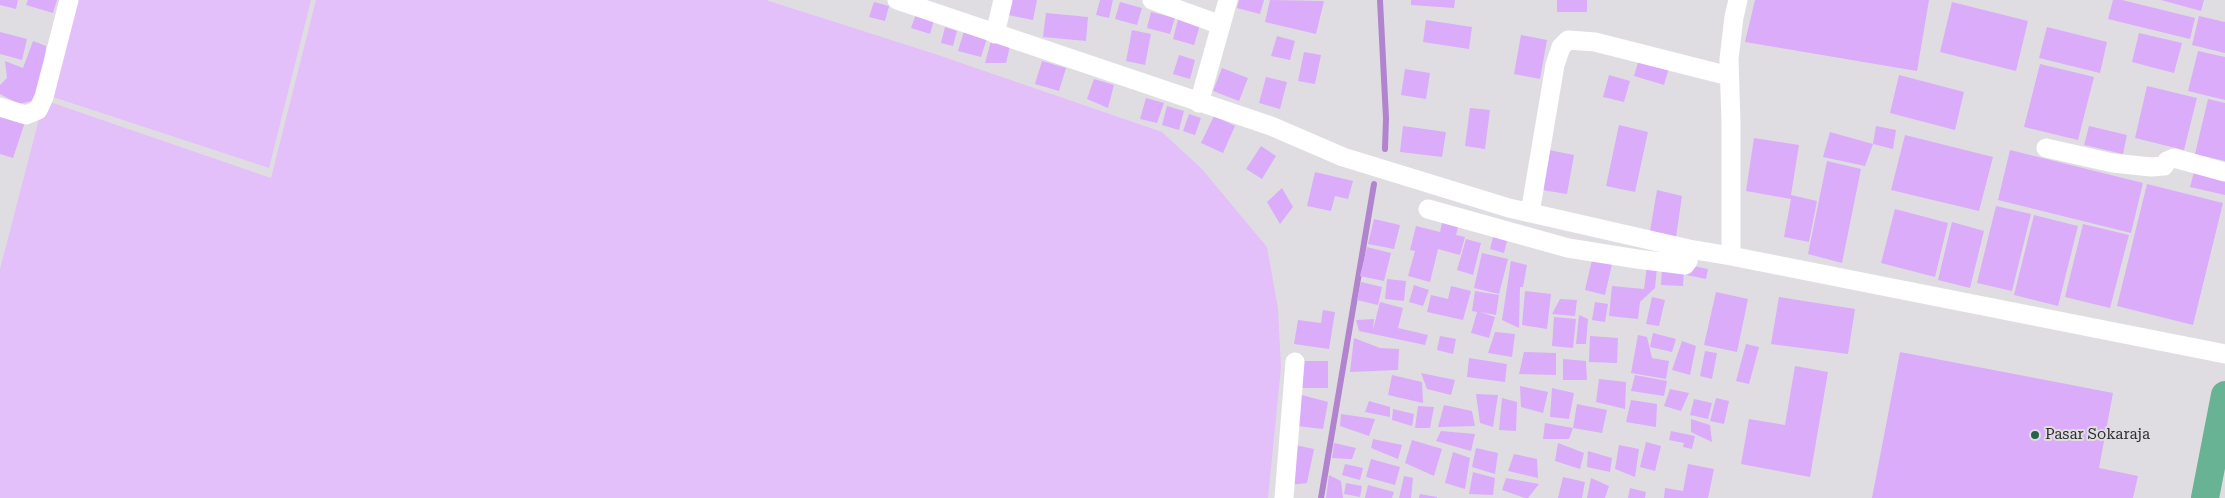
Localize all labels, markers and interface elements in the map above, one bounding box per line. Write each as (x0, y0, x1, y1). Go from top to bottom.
place label: Pasar Sokaraja (2045, 426, 2150, 444)
marker: Pasar Sokaraja (2029, 429, 2041, 441)

